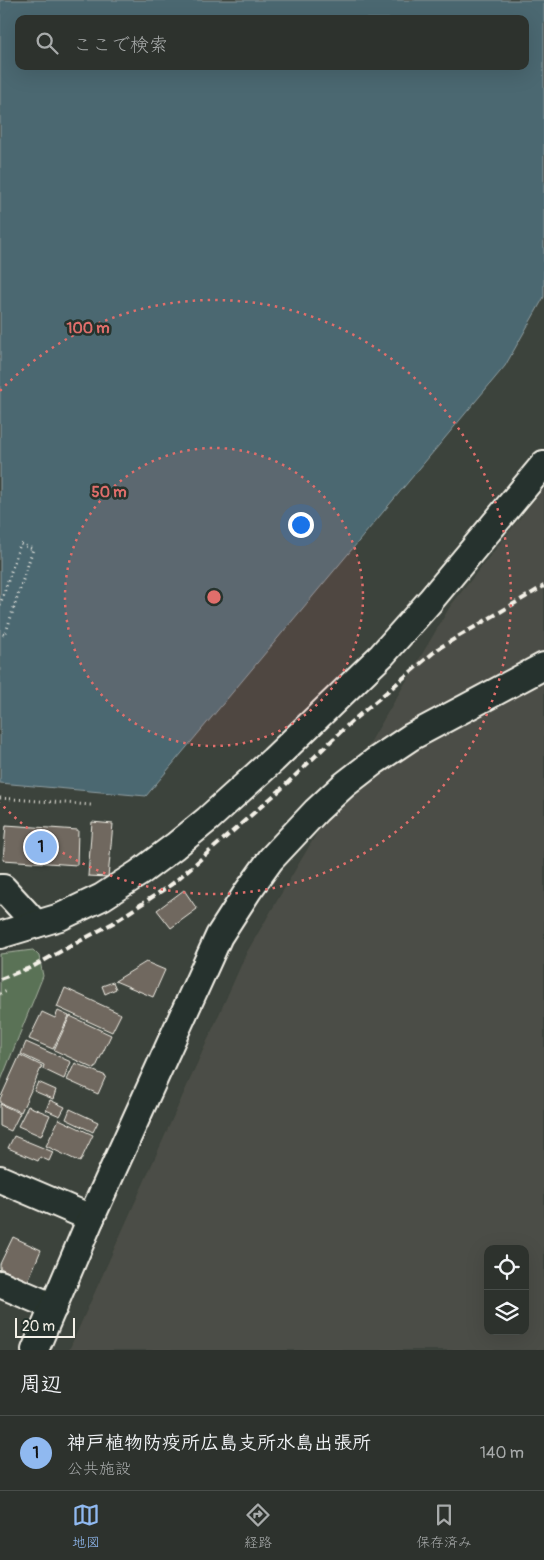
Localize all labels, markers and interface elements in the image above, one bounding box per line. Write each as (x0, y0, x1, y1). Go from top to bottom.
search box (15, 15, 529, 70)
icon: search (33, 29, 61, 57)
text: ここで検索 (73, 33, 168, 57)
text: 100 m (67, 319, 109, 338)
text: 50 m (92, 483, 126, 502)
your location (288, 512, 314, 538)
centre of rings (205, 588, 223, 606)
pin: 1 (25, 828, 57, 866)
map controls (484, 1245, 529, 1335)
button: locate (484, 1245, 529, 1290)
button: layers (484, 1290, 529, 1335)
scale bar (15, 1315, 75, 1338)
text: 20 m (22, 1318, 55, 1335)
text: 周辺 (20, 1371, 62, 1398)
text: 神戸植物防疫所広島支所水島出張所 (67, 1431, 371, 1455)
text: 1 (33, 1443, 39, 1463)
text: 140 m (480, 1443, 524, 1463)
text: 公共施設 (67, 1459, 131, 1479)
tab: 地図 (72, 1501, 100, 1551)
tab: 経路 (244, 1501, 272, 1551)
tab: 保存済み (416, 1501, 472, 1551)

